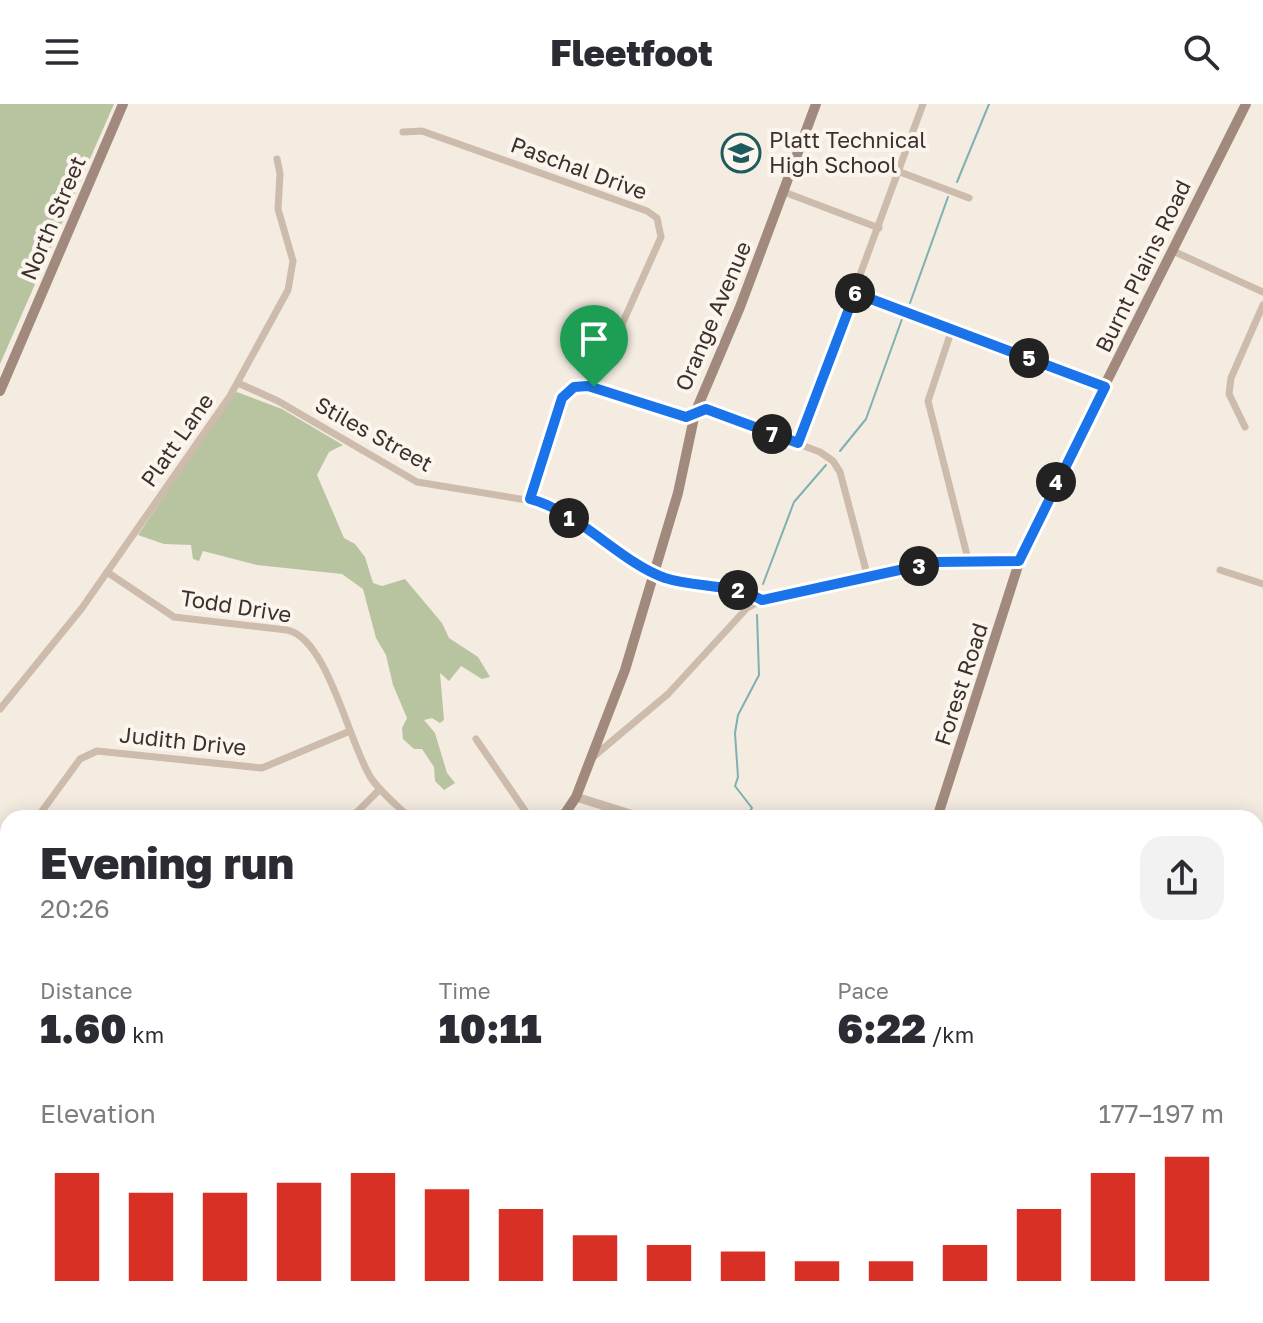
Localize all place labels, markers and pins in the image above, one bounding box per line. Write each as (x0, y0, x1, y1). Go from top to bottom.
place label: Platt Technical High School (769, 126, 926, 178)
school or university icon: Platt Technical High School (720, 132, 762, 174)
pin: 6 (835, 273, 875, 313)
pin (560, 305, 628, 387)
pin: 5 (1009, 338, 1049, 378)
pin: 7 (752, 414, 792, 454)
pin: 4 (1036, 462, 1076, 502)
pin: 1 (549, 498, 589, 538)
pin: 3 (899, 546, 939, 586)
pin: 2 (718, 570, 758, 610)

